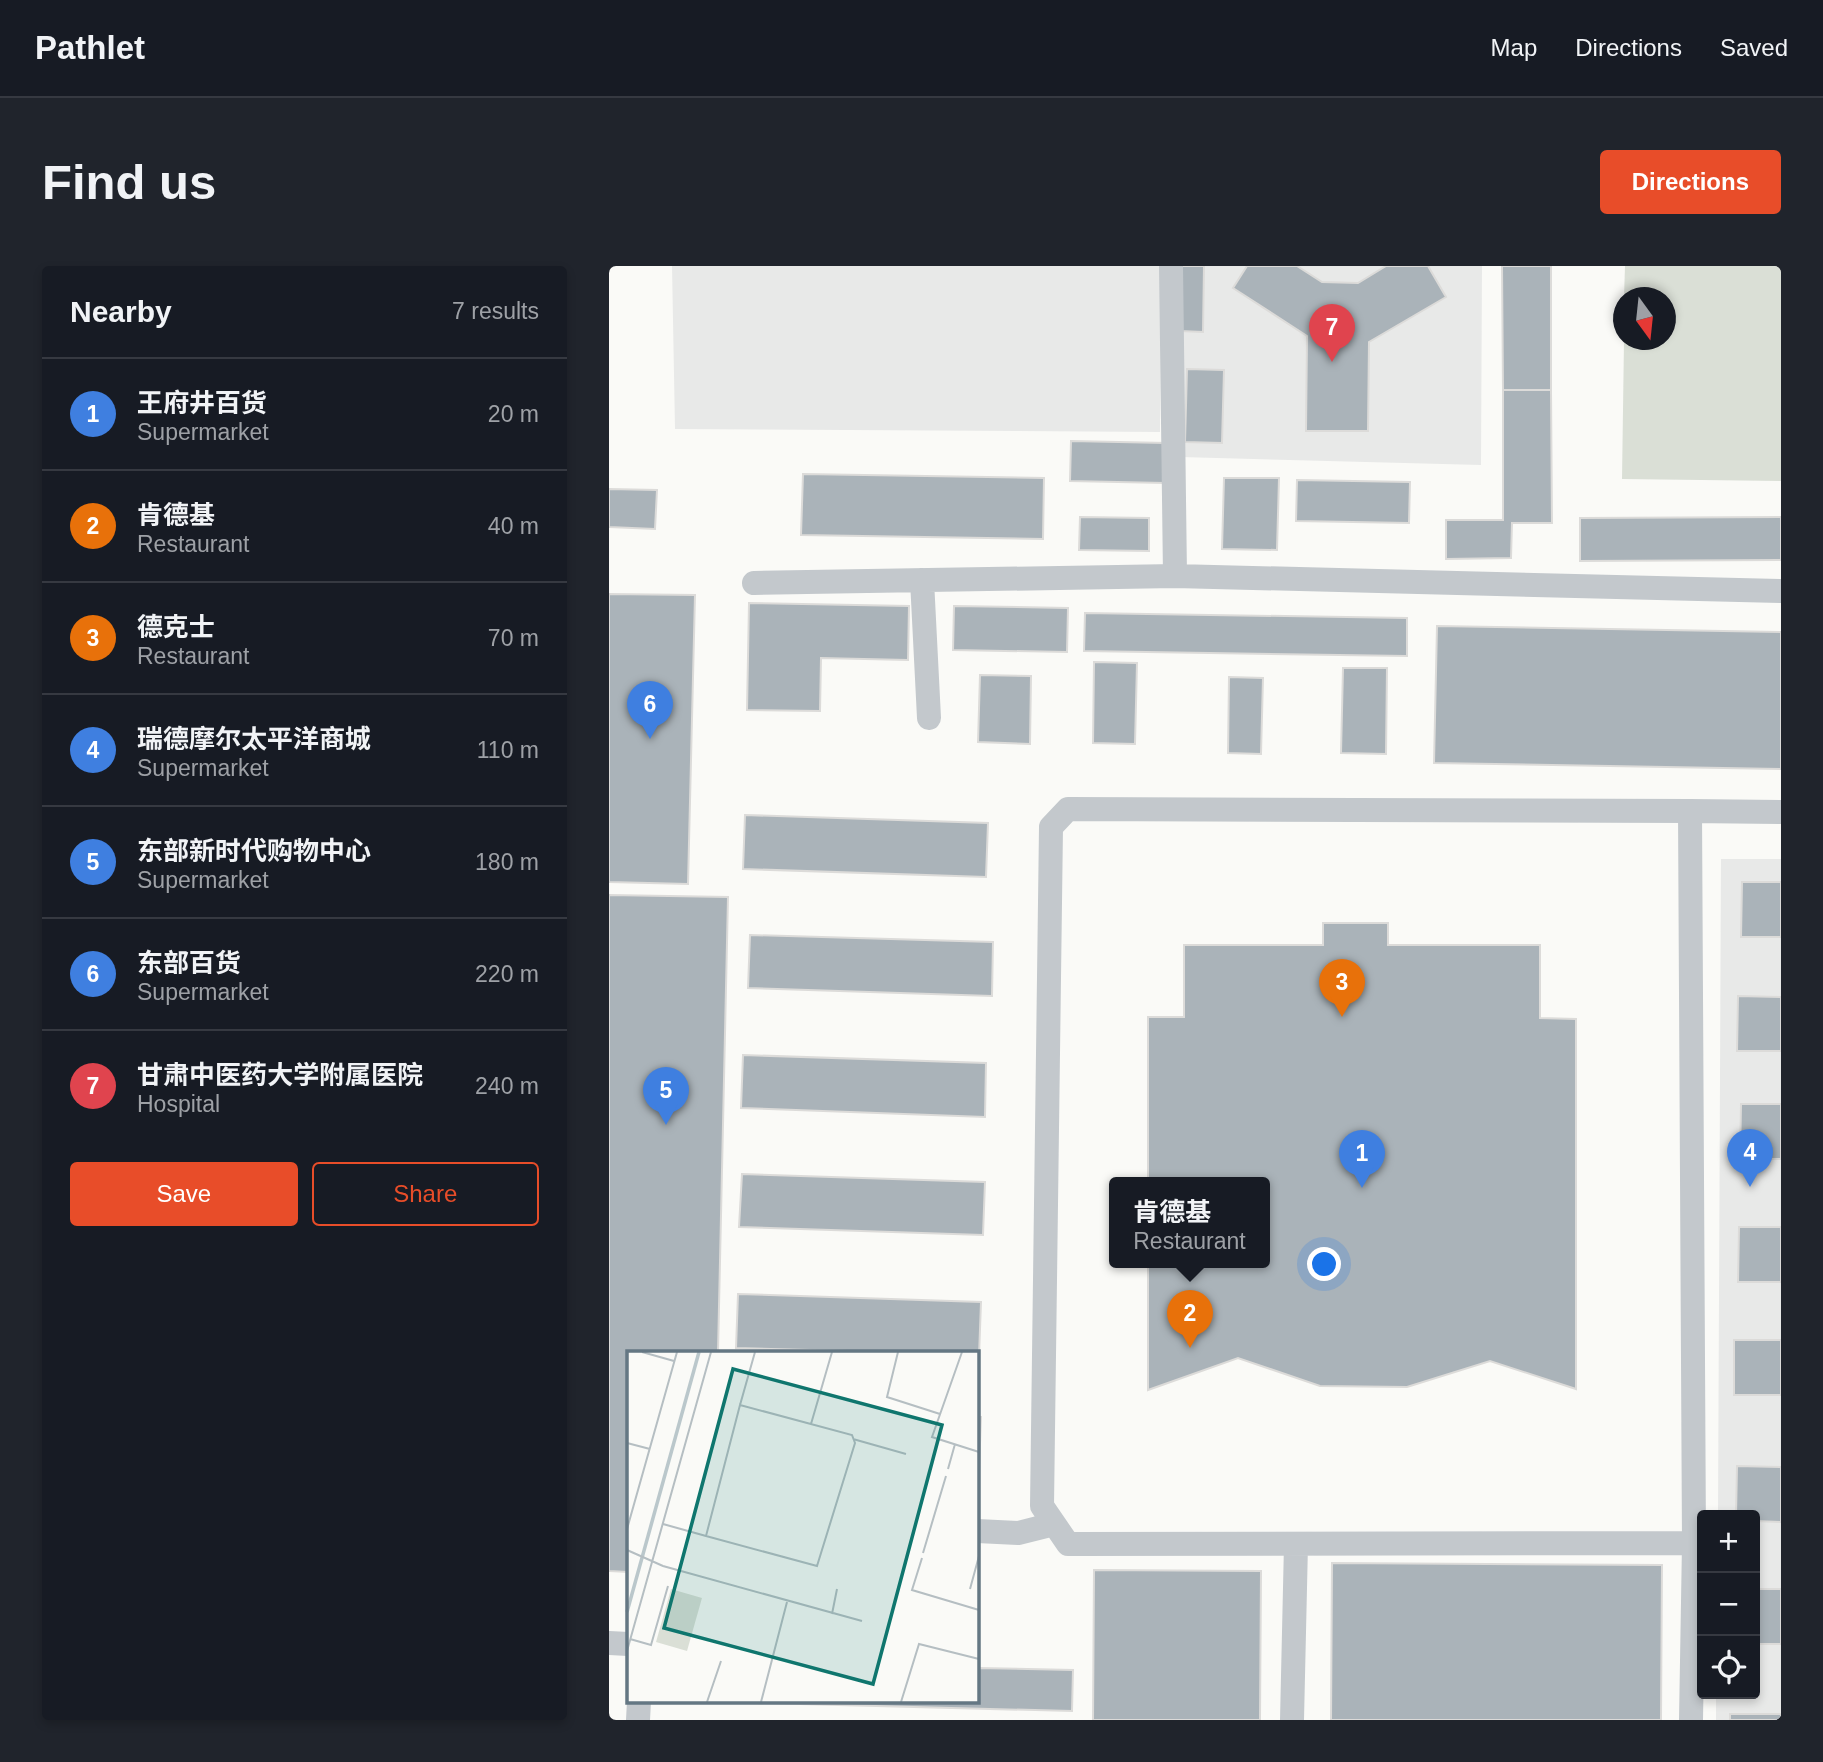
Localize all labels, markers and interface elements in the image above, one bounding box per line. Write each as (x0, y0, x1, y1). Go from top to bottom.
text: Pathlet (35, 29, 145, 66)
text: Map (1491, 34, 1537, 61)
text: Directions (1575, 34, 1682, 61)
text: Saved (1720, 34, 1788, 61)
button: Directions (1600, 150, 1781, 214)
text: Find us (42, 155, 216, 209)
north arrow (1613, 287, 1676, 350)
text: Nearby (70, 295, 172, 328)
text: 7 results (452, 298, 539, 324)
pin: 7 (1309, 304, 1355, 362)
text: 王府井百货 (137, 388, 267, 418)
text: 1 (87, 401, 99, 427)
text: 20 m (488, 401, 539, 427)
text: Supermarket (137, 419, 269, 445)
text: 肯德基 (137, 500, 215, 530)
text: 2 (87, 513, 99, 539)
text: 40 m (488, 513, 539, 539)
text: Restaurant (137, 531, 250, 557)
text: 德克士 (137, 612, 215, 642)
text: 3 (87, 625, 99, 651)
text: 70 m (488, 625, 539, 651)
text: Restaurant (137, 643, 250, 669)
pin: 6 (627, 681, 673, 739)
text: 瑞德摩尔太平洋商城 (137, 724, 371, 754)
text: 4 (87, 737, 99, 763)
text: 110 m (477, 737, 539, 763)
text: Supermarket (137, 755, 269, 781)
text: 东部新时代购物中心 (137, 836, 371, 866)
text: 5 (87, 849, 99, 875)
text: 180 m (475, 849, 539, 875)
text: Supermarket (137, 867, 269, 893)
text: 东部百货 (137, 948, 241, 978)
pin: 3 (1319, 959, 1365, 1017)
text: 6 (87, 961, 99, 987)
text: 220 m (475, 961, 539, 987)
text: Supermarket (137, 979, 269, 1005)
text: 甘肃中医药大学附属医院 (137, 1060, 423, 1090)
pin: 5 (643, 1067, 689, 1125)
text: 7 (87, 1073, 99, 1099)
text: 240 m (475, 1073, 539, 1099)
text: Hospital (137, 1091, 220, 1117)
pin: 4 (1727, 1129, 1773, 1187)
pin: 1 (1339, 1130, 1385, 1188)
button: Save (70, 1162, 298, 1226)
button: Share (312, 1162, 539, 1226)
popup (1109, 1177, 1270, 1268)
text: 肯德基 (1133, 1197, 1211, 1227)
text: Restaurant (1133, 1228, 1246, 1254)
your location (1307, 1247, 1341, 1281)
pin: 2 (1167, 1290, 1213, 1348)
inset map (627, 1351, 978, 1702)
map controls (1697, 1510, 1760, 1699)
button: + (1697, 1510, 1760, 1573)
button: − (1697, 1573, 1760, 1636)
button: locate (1697, 1636, 1760, 1699)

